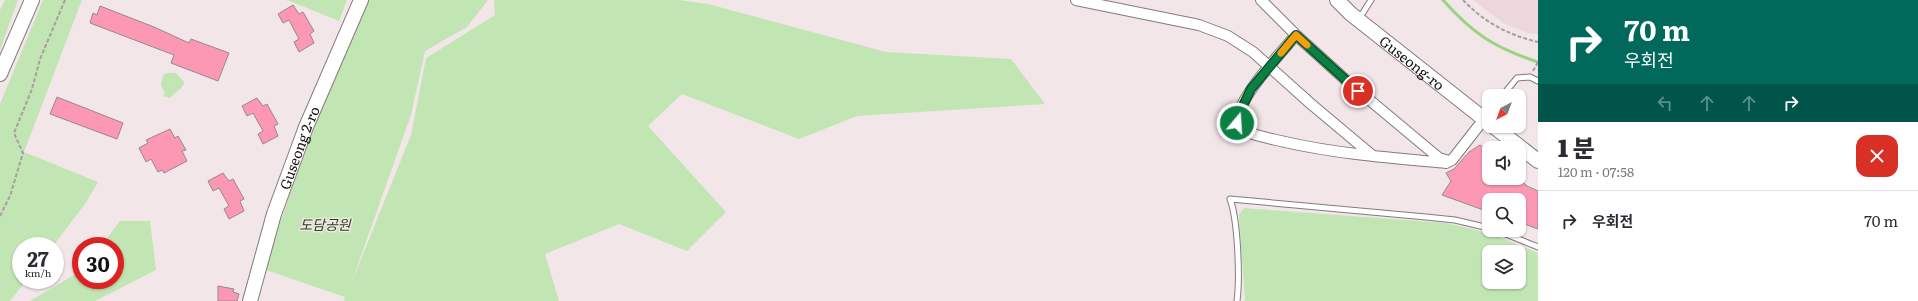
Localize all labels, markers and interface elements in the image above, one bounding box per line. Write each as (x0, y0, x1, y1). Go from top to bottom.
text: 70 m (1624, 8, 1690, 50)
icon: right (1558, 16, 1610, 68)
street label: Guseong-ro (1376, 30, 1449, 94)
text: 우회전 (1624, 46, 1674, 73)
pin (1341, 74, 1375, 108)
icon: arrive (1347, 80, 1369, 102)
north arrow (1482, 89, 1526, 133)
map controls (1482, 89, 1526, 289)
icon: left (1654, 92, 1676, 114)
icon: ahead (1696, 92, 1718, 114)
icon: ahead (1738, 92, 1760, 114)
icon: right (1780, 92, 1802, 114)
position arrow (1216, 102, 1258, 144)
street label: Guseong 2-ro (274, 103, 324, 192)
text: 1 분 (1558, 129, 1595, 164)
button: close (1856, 135, 1898, 177)
button: sound (1482, 141, 1526, 185)
text: 120 m · 07:58 (1558, 162, 1634, 181)
button: search (1482, 193, 1526, 237)
text: 우회전 (1592, 209, 1633, 232)
text: 70 m (1864, 209, 1898, 232)
icon: right (1558, 210, 1580, 232)
park label: 도담공원 (299, 214, 352, 234)
speed limit sign: 30 (72, 237, 124, 289)
text: 27 (27, 243, 49, 273)
button: layers (1482, 245, 1526, 289)
text: km/h (25, 265, 51, 280)

